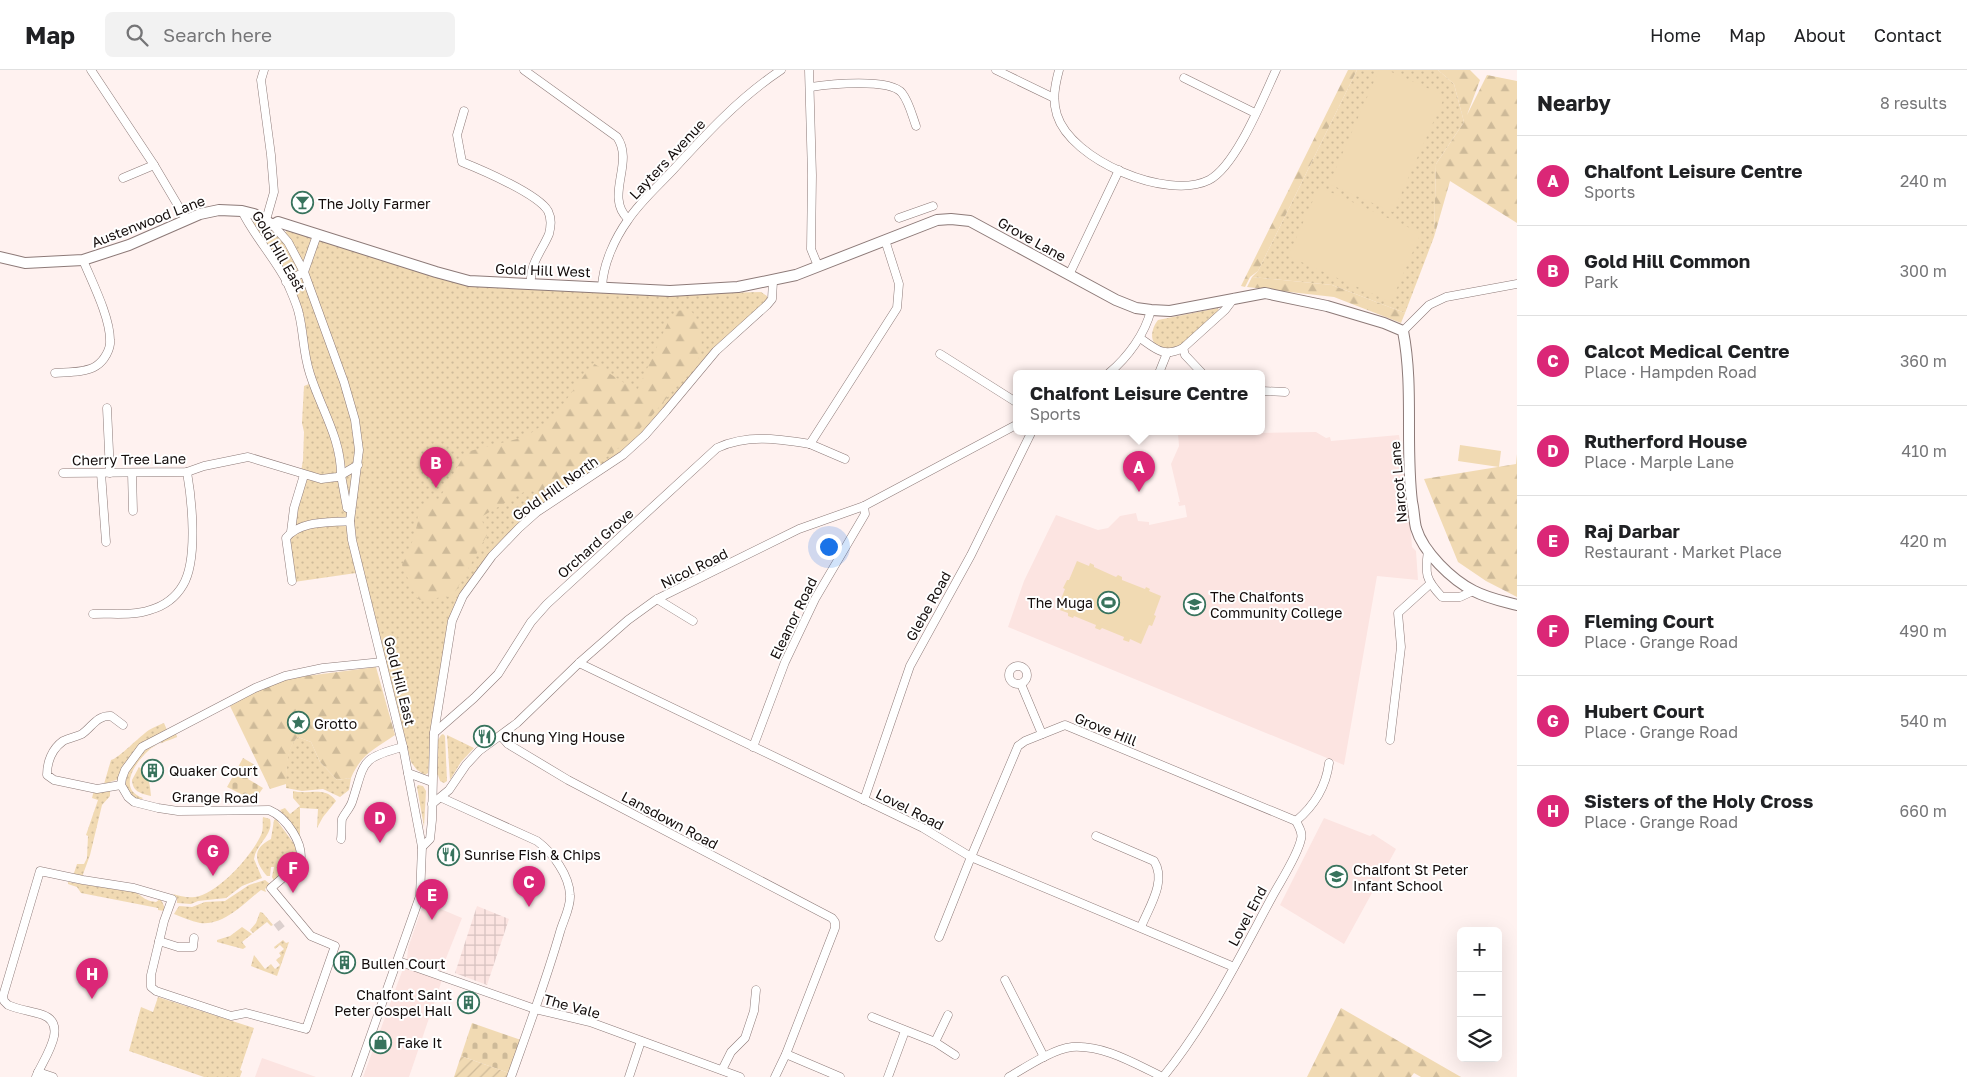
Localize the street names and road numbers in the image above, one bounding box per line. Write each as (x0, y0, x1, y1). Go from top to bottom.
street label: Layters Avenue (625, 115, 709, 203)
street label: Austenwood Lane (89, 192, 207, 250)
street label: Gold Hill East (249, 207, 309, 295)
street label: Grove Lane (995, 213, 1069, 265)
street label: Gold Hill West (495, 260, 591, 280)
street label: Narcot Lane (1386, 441, 1410, 523)
street label: Cherry Tree Lane (72, 450, 186, 468)
street label: Gold Hill North (509, 452, 601, 524)
street label: Orchard Grove (554, 504, 636, 582)
street label: Nicol Road (658, 544, 730, 592)
street label: Glebe Road (902, 568, 954, 644)
street label: Eleanor Road (766, 574, 820, 662)
street label: Gold Hill East (381, 635, 419, 727)
street label: Grove Hill (1072, 709, 1140, 749)
street label: Lovel Road (873, 785, 947, 833)
street label: Lansdown Road (619, 787, 721, 853)
street label: Grange Road (172, 788, 258, 806)
street label: Lovel End (1224, 883, 1270, 949)
street label: The Vale (542, 990, 602, 1022)

